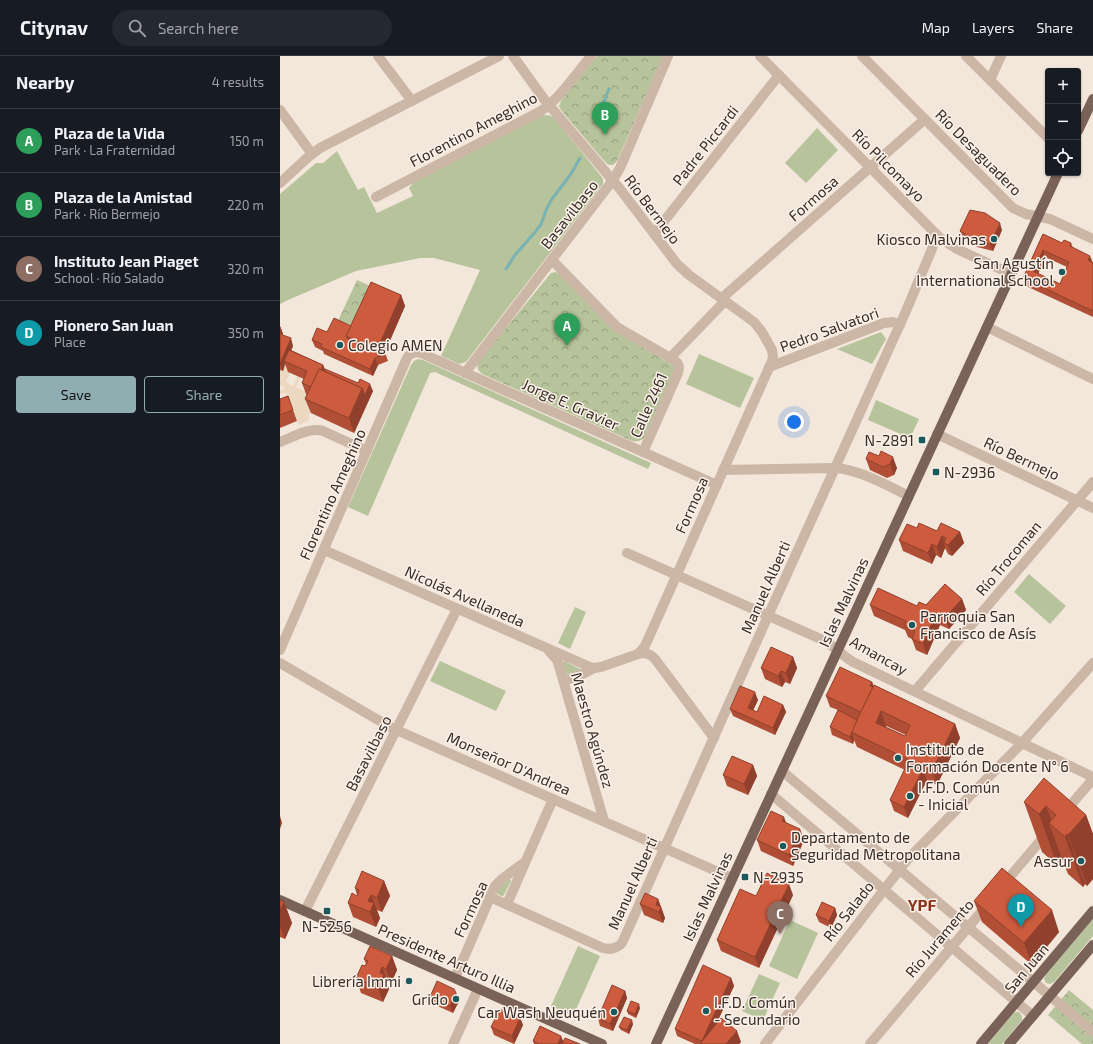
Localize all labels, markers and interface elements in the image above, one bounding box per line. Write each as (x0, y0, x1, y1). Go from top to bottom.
search box (112, 10, 392, 46)
text: Citynav (20, 16, 88, 39)
icon: search (126, 17, 148, 39)
text: Search here (158, 19, 238, 37)
text: Map (922, 19, 950, 36)
text: Layers (972, 19, 1014, 36)
text: Share (1036, 19, 1073, 36)
map controls (1045, 68, 1081, 176)
button: + (1045, 68, 1081, 104)
text: Nearby (16, 72, 74, 92)
text: 4 results (212, 74, 264, 90)
street label: Florentino Ameghino (406, 88, 540, 170)
street label: Padre Piccardi (668, 101, 742, 189)
pin: B (592, 102, 618, 135)
button: − (1045, 104, 1081, 140)
street label: Río Desaguadero (932, 105, 1026, 199)
text: Plaza de la Vida (54, 124, 165, 142)
street label: Río Pilcomayo (849, 125, 929, 205)
text: A (25, 133, 33, 149)
text: 150 m (230, 133, 264, 149)
button: locate (1045, 140, 1081, 176)
text: Park · La Fraternidad (54, 142, 175, 158)
street label: Río Bermejo (620, 171, 685, 248)
street label: Formosa (784, 172, 842, 224)
street label: Basavilbaso (537, 176, 601, 252)
text: Plaza de la Amistad (54, 188, 192, 206)
text: B (25, 197, 33, 213)
text: 220 m (227, 197, 264, 213)
text: Park · Río Bermejo (54, 206, 160, 222)
place label: Kiosco Malvinas (876, 230, 986, 248)
marker: Kiosco Malvinas (989, 234, 999, 244)
text: Instituto Jean Piaget (54, 252, 199, 270)
place label: San Agustín International School (916, 254, 1055, 289)
text: C (25, 261, 33, 277)
text: 320 m (227, 261, 264, 277)
marker: San Agustín International School (1057, 267, 1067, 277)
text: School · Río Salado (54, 270, 164, 286)
street label: Pedro Salvatori (777, 303, 881, 355)
pin: A (554, 313, 580, 346)
text: Pionero San Juan (54, 316, 173, 334)
text: D (25, 325, 33, 341)
text: 350 m (228, 325, 264, 341)
text: Place (54, 334, 86, 350)
place label: Colegio AMEN (348, 336, 443, 354)
marker: Colegio AMEN (335, 340, 345, 350)
street label: Calle 2461 (626, 370, 670, 440)
street label: Jorge E. Gravier (520, 375, 622, 433)
button: Save (16, 376, 136, 413)
button: Share (144, 376, 264, 413)
your location (784, 412, 804, 432)
street label: Florentino Ameghino (295, 426, 369, 562)
place label: N-2891 (865, 431, 914, 449)
street label: Río Bermejo (981, 433, 1063, 484)
marker: N-2891 (917, 435, 927, 445)
place label: N-2936 (944, 463, 995, 481)
marker: N-2936 (931, 467, 941, 477)
street label: Formosa (671, 474, 711, 536)
street label: Río Trocoman (972, 517, 1044, 599)
street label: Manuel Alberti (737, 538, 793, 636)
street label: Islas Malvinas (814, 554, 872, 650)
street label: Nicolás Avellaneda (402, 562, 528, 630)
place label: Parroquia San Francisco de Asís (920, 607, 1037, 642)
marker: Parroquia San Francisco de Asís (907, 620, 917, 630)
street label: Amancay (847, 632, 911, 678)
street label: Maestro Agúndez (568, 670, 618, 790)
street label: Basavilbaso (341, 712, 395, 794)
street label: Monseñor D'Andrea (444, 728, 574, 798)
place label: Instituto de Formación Docente N° 6 (906, 740, 1069, 775)
marker: Instituto de Formación Docente N° 6 (893, 753, 903, 763)
place label: I.F.D. Común - Inicial (918, 778, 1000, 813)
marker: I.F.D. Común - Inicial (905, 791, 915, 801)
place label: Departamento de Seguridad Metropolitana (791, 828, 960, 863)
street label: Manuel Alberti (604, 834, 660, 932)
marker: Departamento de Seguridad Metropolitana (778, 841, 788, 851)
street label: Islas Malvinas (678, 848, 736, 944)
place label: Assur (1034, 852, 1073, 870)
marker: Assur (1076, 856, 1086, 866)
place label: N-2935 (753, 868, 804, 886)
marker: N-2935 (740, 872, 750, 882)
street label: Río Salado (819, 877, 877, 945)
street label: Formosa (449, 878, 491, 940)
pin: D (1008, 894, 1034, 927)
street label: Río Juramento (901, 895, 977, 981)
district label: YPF (908, 895, 936, 914)
pin: C (767, 901, 793, 934)
marker: N-5256 (322, 906, 332, 916)
place label: N-5256 (302, 917, 352, 935)
street label: Presidente Arturo Illia (376, 920, 518, 996)
street label: San Juan (1000, 940, 1052, 996)
place label: Librería Immi (312, 972, 401, 990)
marker: Librería Immi (404, 976, 414, 986)
place label: Grido (412, 990, 448, 1008)
place label: I.F.D. Común - Secundario (714, 993, 800, 1028)
marker: Grido (451, 994, 461, 1004)
place label: Car Wash Neuquén (477, 1003, 606, 1021)
marker: I.F.D. Común - Secundario (701, 1006, 711, 1016)
marker: Car Wash Neuquén (609, 1007, 619, 1017)

